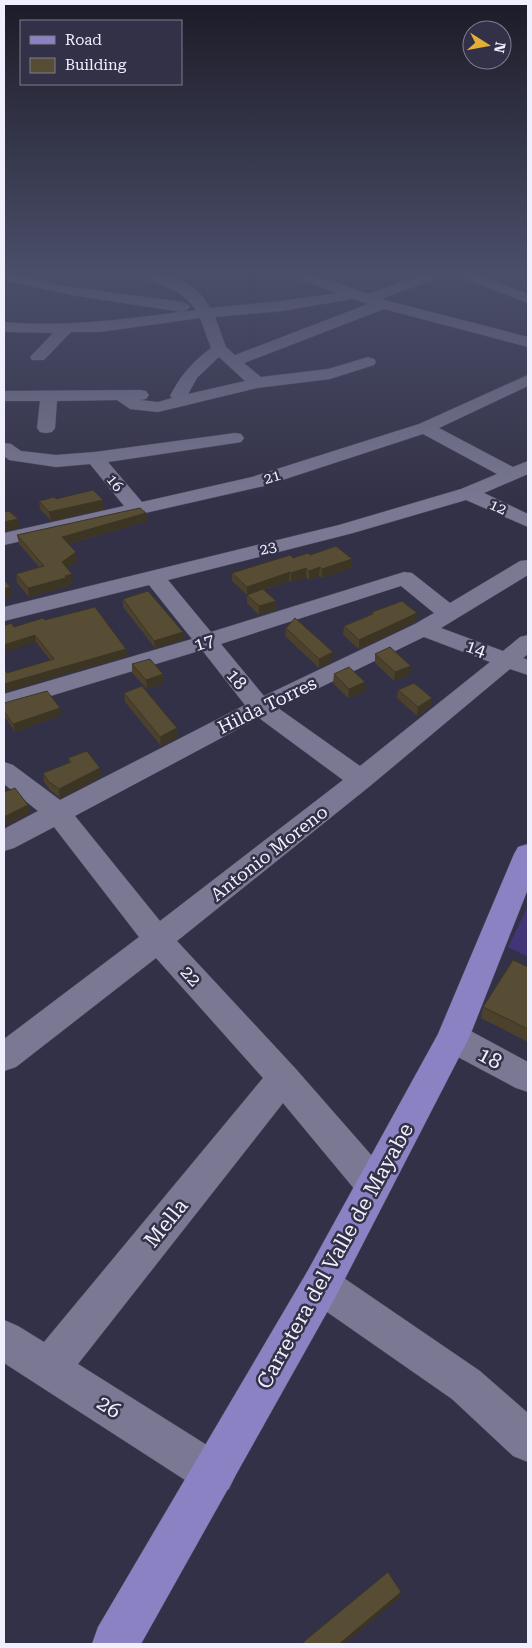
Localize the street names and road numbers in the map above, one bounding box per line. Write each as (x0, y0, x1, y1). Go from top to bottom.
street label: 21 (261, 466, 283, 488)
street label: 16 (103, 471, 127, 495)
street label: 12 (487, 495, 509, 519)
street label: 23 (258, 537, 278, 559)
street label: 17 (191, 629, 217, 655)
street label: 14 (463, 635, 489, 661)
street label: 18 (222, 665, 252, 693)
street label: Hilda Torres (214, 672, 320, 738)
street label: Antonio Moreno (206, 801, 332, 905)
street label: 22 (176, 961, 206, 991)
street label: 18 (474, 1042, 506, 1074)
street label: Carretera del Valle de Mayabe (252, 1119, 418, 1393)
street label: Mella (139, 1193, 193, 1252)
street label: 26 (93, 1391, 125, 1423)

